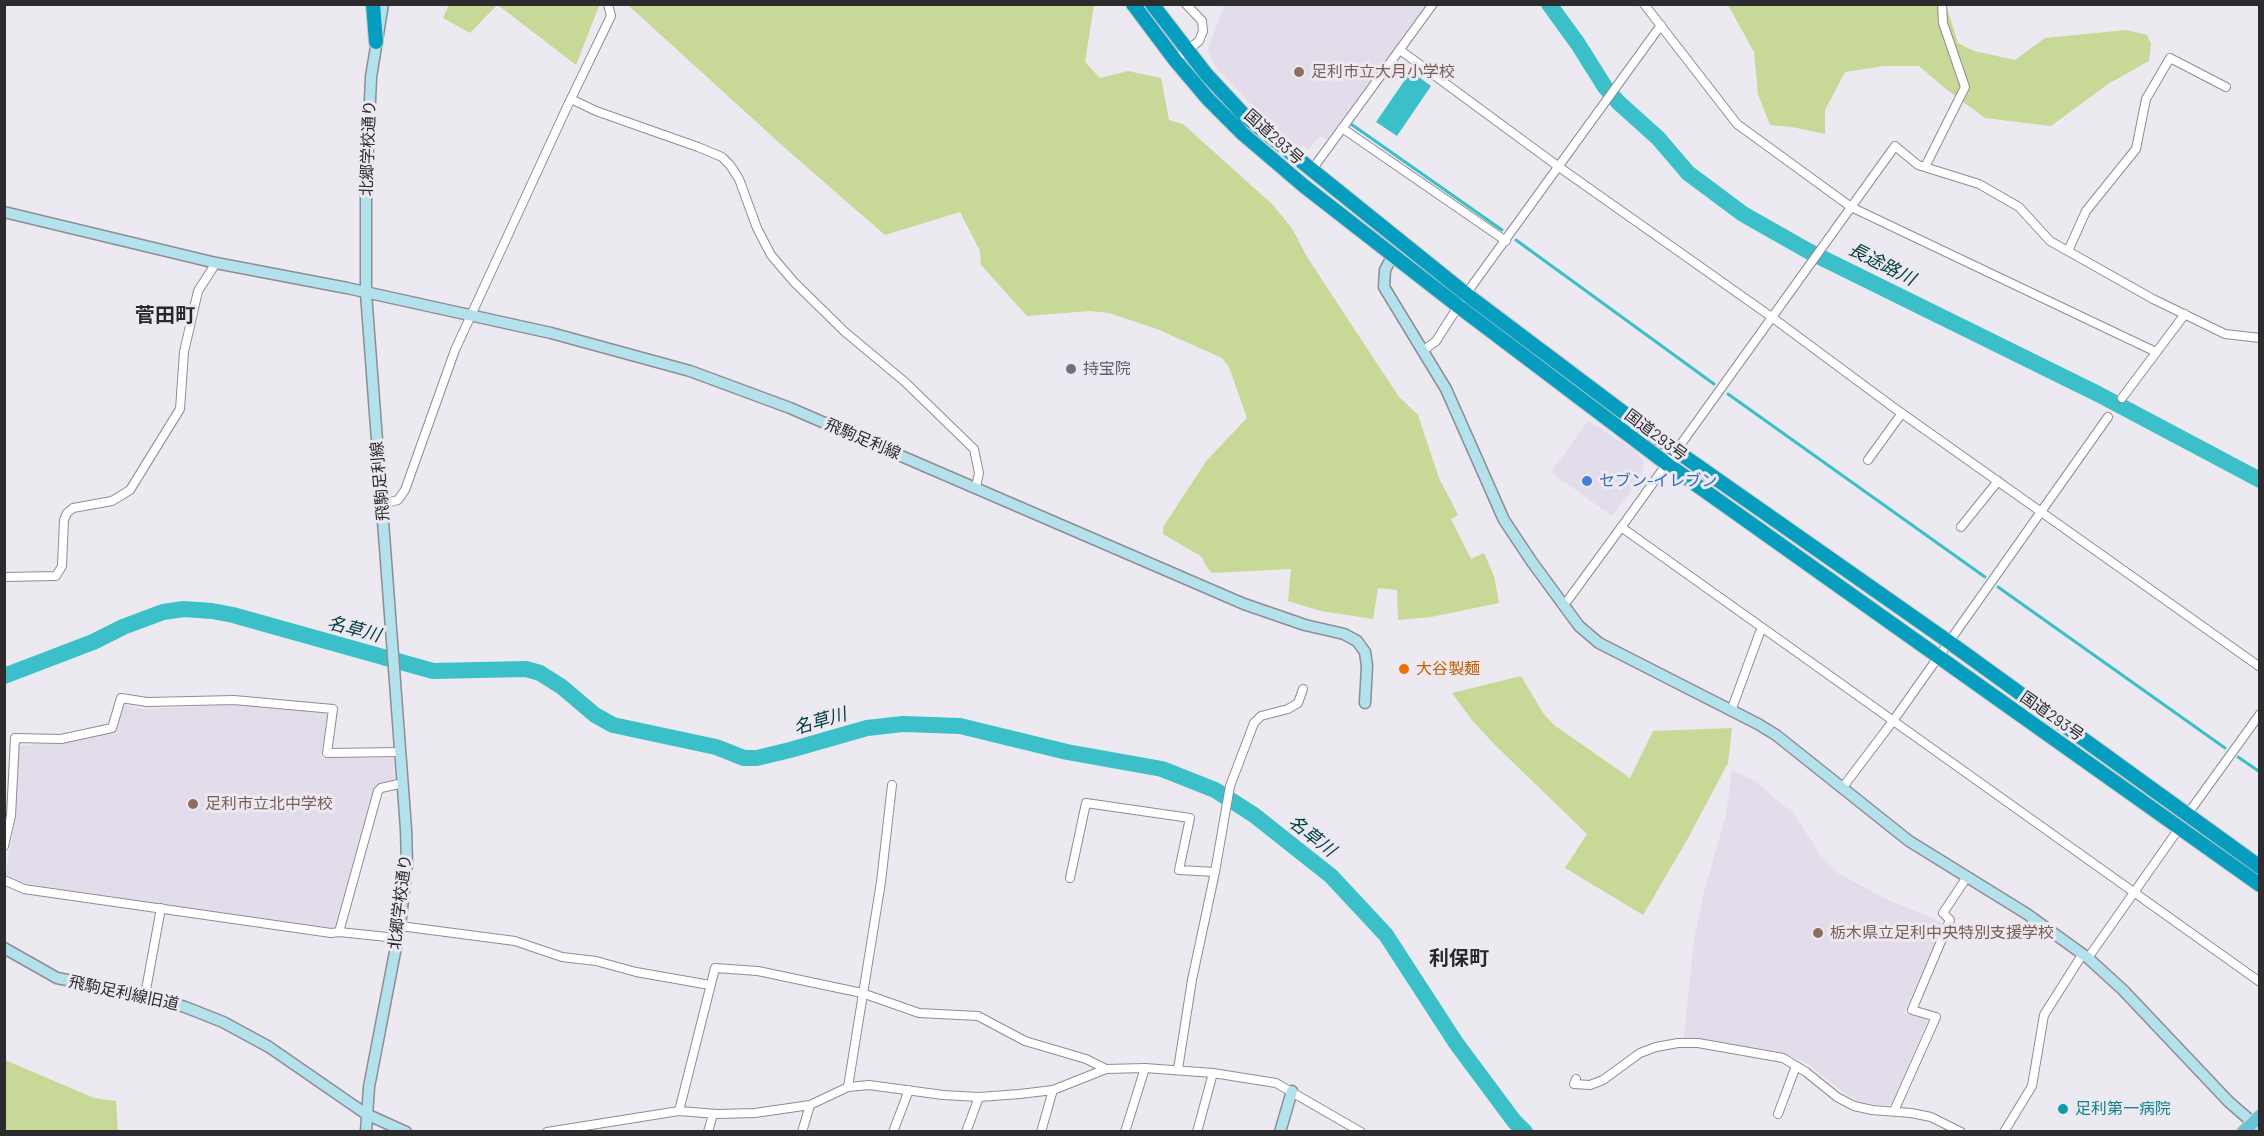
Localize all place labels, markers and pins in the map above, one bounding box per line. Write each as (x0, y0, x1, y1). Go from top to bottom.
place label: 足利市立大月小学校 (1311, 62, 1455, 82)
marker: 足利市立大月小学校 (1292, 65, 1306, 79)
place label: 持宝院 (1083, 359, 1131, 379)
marker: 持宝院 (1064, 362, 1078, 376)
place label: セブン-イレブン (1599, 471, 1717, 491)
marker: セブン-イレブン (1580, 474, 1594, 488)
place label: 大谷製麺 (1416, 659, 1480, 679)
marker: 大谷製麺 (1397, 662, 1411, 676)
place label: 足利市立北中学校 (205, 794, 333, 814)
marker: 足利市立北中学校 (186, 797, 200, 811)
place label: 栃木県立足利中央特別支援学校 (1830, 923, 2054, 943)
marker: 栃木県立足利中央特別支援学校 (1811, 926, 1825, 940)
place label: 足利第一病院 (2075, 1099, 2171, 1119)
marker: 足利第一病院 (2056, 1102, 2070, 1116)

